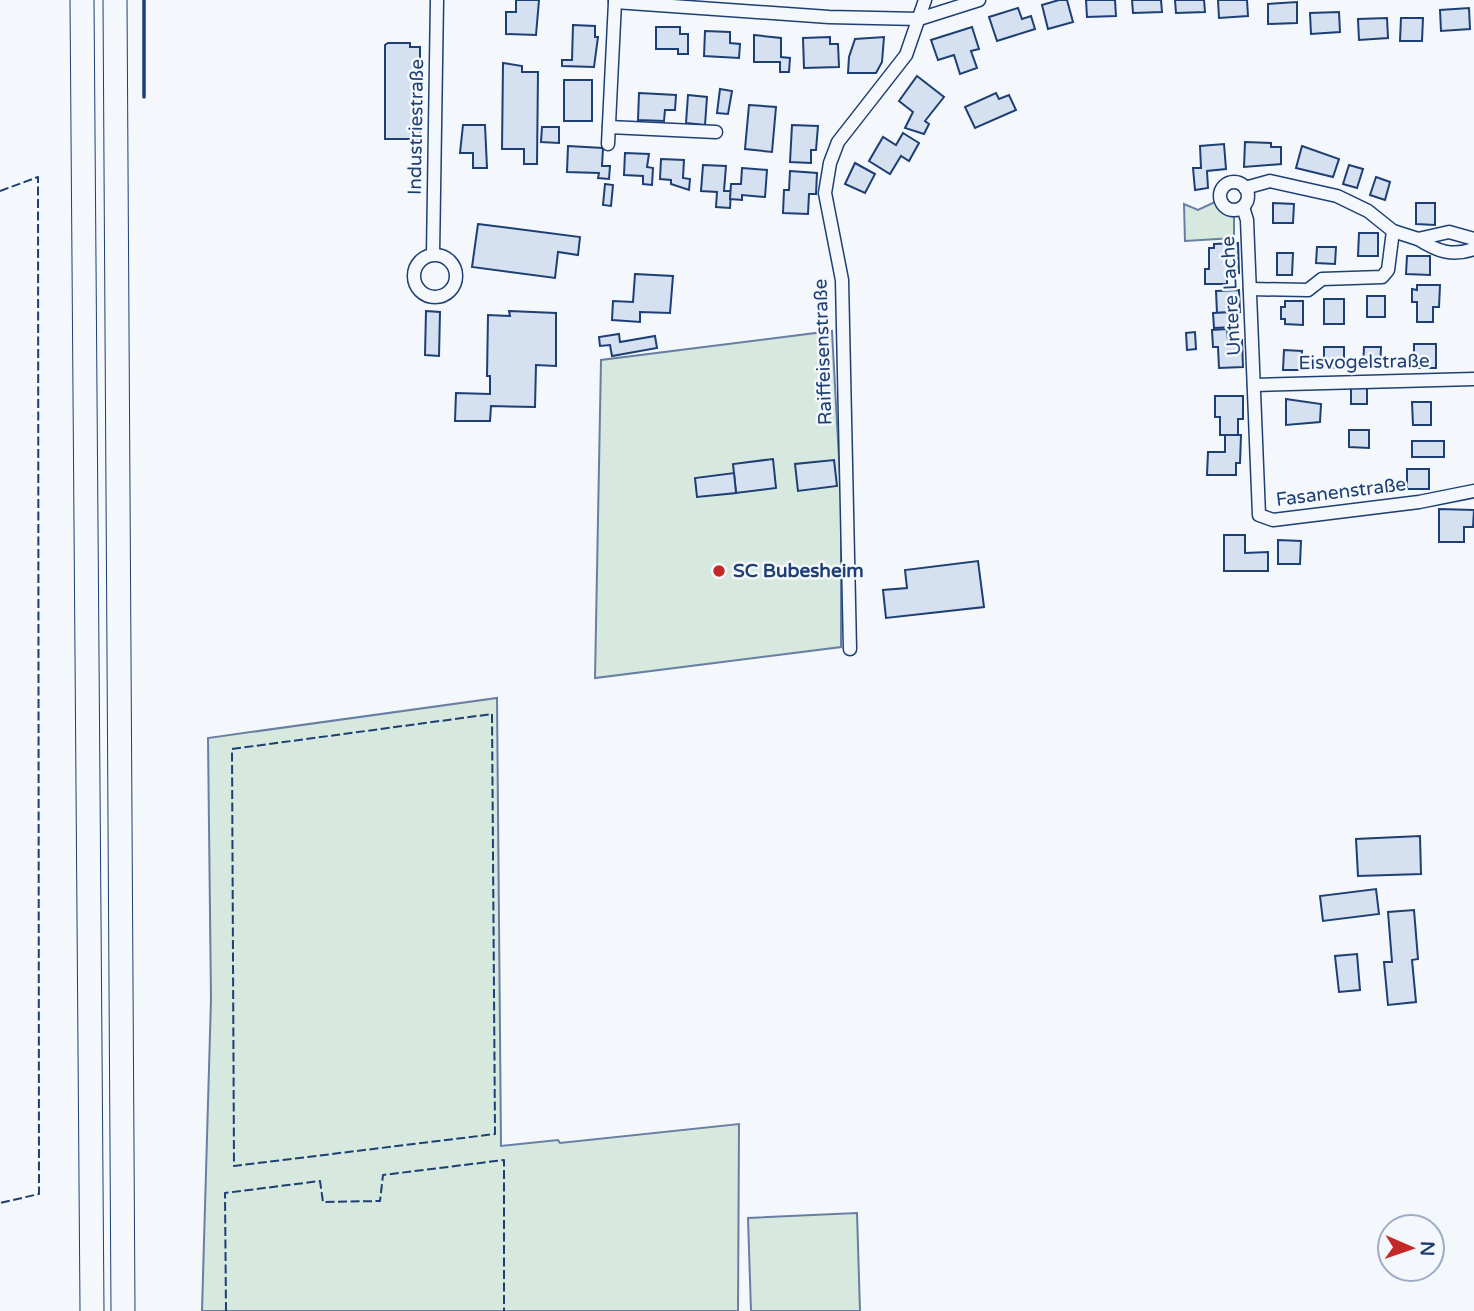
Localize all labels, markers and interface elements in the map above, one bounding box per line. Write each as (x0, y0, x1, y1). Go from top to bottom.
street label: Industriestraße (404, 59, 428, 195)
street label: Untere Lache (1217, 235, 1245, 357)
street label: Raiffeisenstraße (809, 278, 837, 426)
street label: Eisvogelstraße (1298, 350, 1430, 374)
street label: Fasanenstraße (1275, 473, 1407, 511)
place label: SC Bubesheim (733, 560, 864, 582)
marker: SC Bubesheim (711, 563, 727, 579)
north arrow (1376, 1213, 1446, 1283)
text: N (1416, 1241, 1438, 1257)

